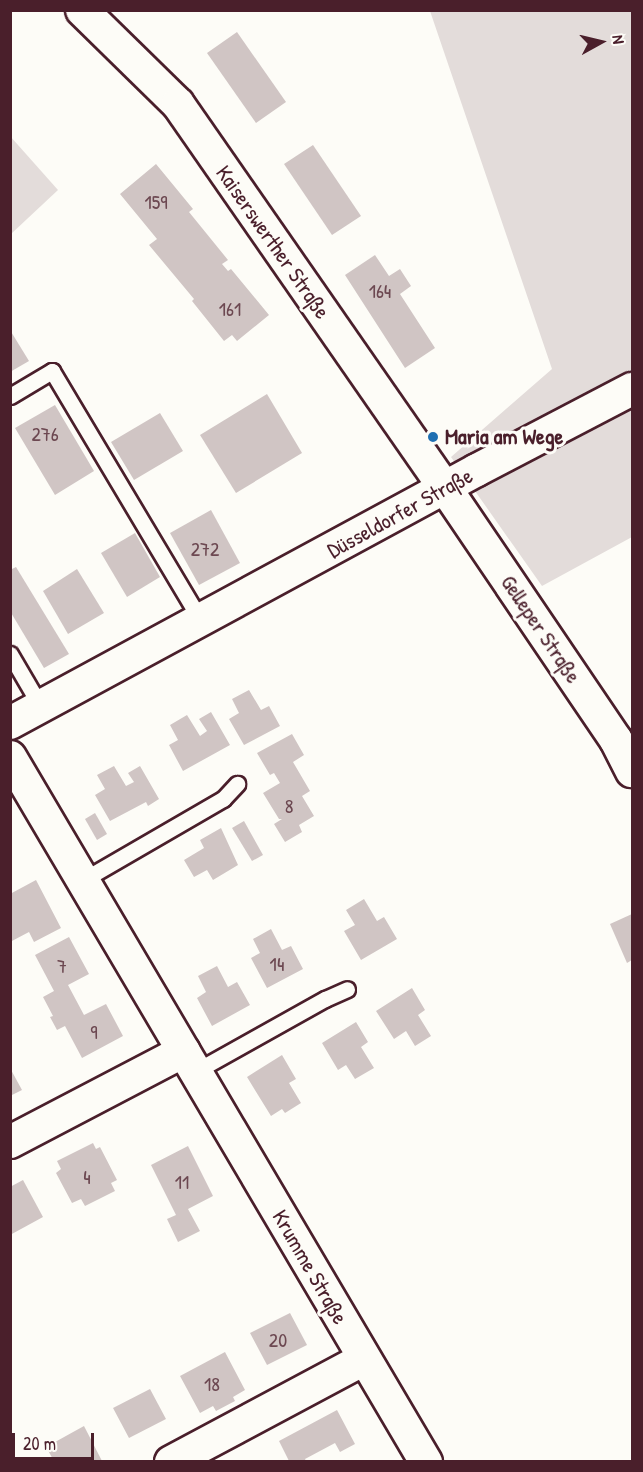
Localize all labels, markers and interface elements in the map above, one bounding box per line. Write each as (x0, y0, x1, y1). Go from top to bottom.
north arrow (571, 12, 631, 72)
text: N (607, 34, 630, 45)
street label: Kaiserswerther Straße (210, 160, 336, 324)
house number: 159 (144, 189, 168, 213)
house number: 164 (369, 278, 391, 302)
house number: 161 (219, 296, 241, 320)
house number: 276 (31, 421, 59, 445)
place label: Maria am Wege (445, 424, 563, 450)
marker: Maria am Wege (426, 430, 440, 444)
street label: Düsseldorfer Straße (323, 462, 477, 564)
house number: 272 (191, 536, 219, 560)
street label: Gelleper Straße (495, 570, 587, 688)
house number: 8 (285, 793, 293, 817)
house number: 14 (270, 951, 284, 975)
house number: 7 (57, 953, 67, 977)
house number: 9 (90, 1019, 98, 1043)
house number: 4 (83, 1164, 91, 1188)
house number: 11 (175, 1169, 189, 1193)
street label: Krumme Straße (267, 1205, 353, 1329)
house number: 20 (269, 1327, 287, 1351)
house number: 18 (204, 1371, 220, 1395)
scale bar (15, 1421, 98, 1459)
text: 20 m (23, 1431, 56, 1456)

